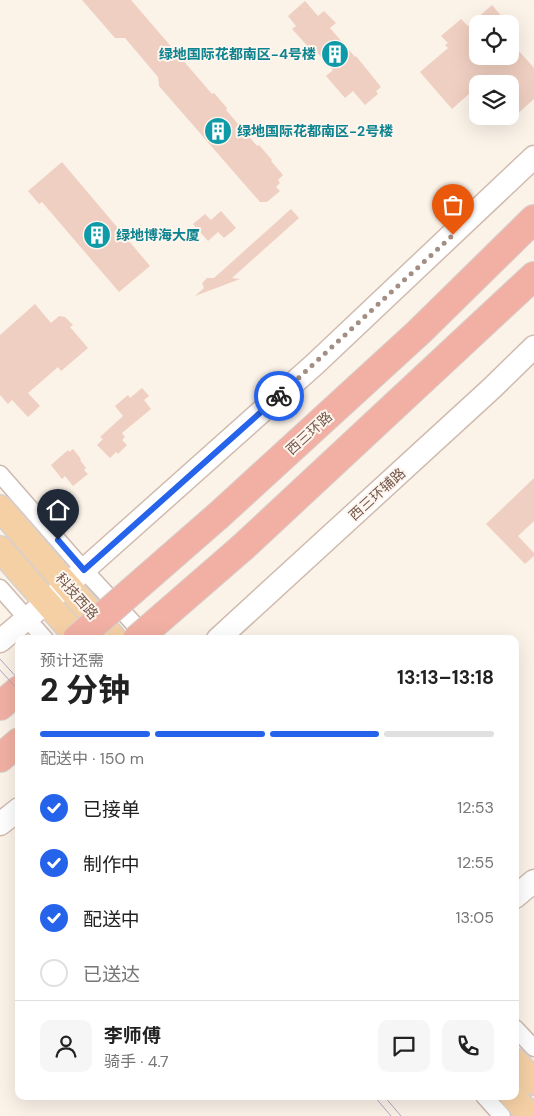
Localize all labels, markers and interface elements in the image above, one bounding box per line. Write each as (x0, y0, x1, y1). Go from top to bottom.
map controls (469, 15, 519, 125)
button: locate (469, 15, 519, 65)
building icon: 绿地国际花都南区-4号楼 (320, 39, 350, 69)
place label: 绿地国际花都南区-4号楼 (159, 45, 316, 63)
button: layers (469, 75, 519, 125)
building icon: 绿地国际花都南区-2号楼 (203, 116, 233, 146)
place label: 绿地国际花都南区-2号楼 (237, 122, 393, 140)
pin (432, 184, 474, 235)
icon: bag (439, 191, 467, 219)
building icon: 绿地博海大厦 (82, 220, 112, 250)
place label: 绿地博海大厦 (116, 226, 200, 244)
courier (254, 371, 304, 421)
icon: bike (265, 382, 293, 410)
street label: 西三环路 (282, 408, 336, 458)
street label: 西三环辅路 (345, 464, 409, 524)
pin (37, 489, 79, 540)
icon: home (44, 496, 72, 524)
street label: 科技西路 (52, 569, 102, 623)
text: 预计还需 (40, 650, 104, 671)
text: 13:13–13:18 (397, 665, 494, 690)
text: 2 分钟 (40, 669, 130, 711)
text: 配送中 · 150 m (40, 748, 144, 769)
icon: check (40, 794, 68, 822)
text: 已接单 (83, 797, 140, 822)
text: 12:53 (457, 797, 494, 818)
icon: check (40, 849, 68, 877)
text: 制作中 (83, 852, 140, 877)
text: 12:55 (457, 852, 494, 873)
icon: check (40, 904, 68, 932)
text: 配送中 (83, 907, 140, 932)
text: 13:05 (456, 907, 494, 928)
text: 已送达 (83, 962, 140, 987)
button: person (40, 1020, 92, 1072)
button: chat (378, 1020, 430, 1072)
button: phone (442, 1020, 494, 1072)
text: 李师傅 (104, 1023, 161, 1048)
text: 骑手 · 4.7 (104, 1051, 169, 1072)

